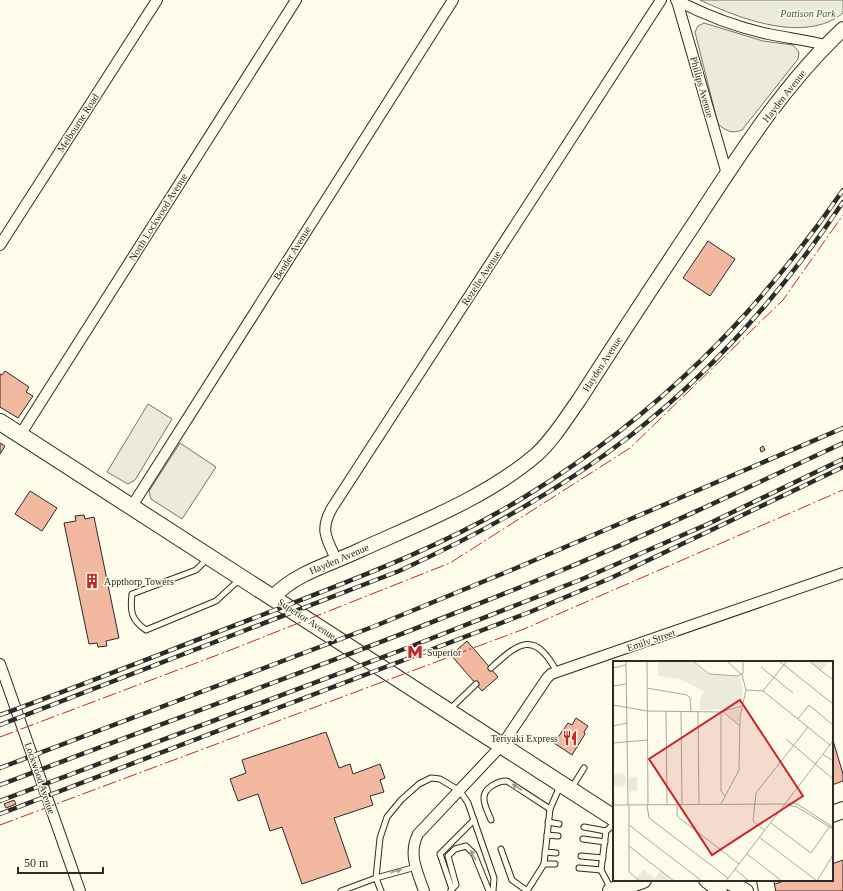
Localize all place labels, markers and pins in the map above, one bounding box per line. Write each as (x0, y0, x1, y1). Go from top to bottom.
building icon: Appthorp Towers (83, 572, 101, 590)
place label: Appthorp Towers (104, 576, 174, 587)
metro station icon: Superior (406, 643, 424, 661)
place label: Superior (427, 647, 462, 658)
restaurant icon: Teriyaki Express (561, 729, 579, 747)
place label: Teriyaki Express (491, 733, 558, 744)

